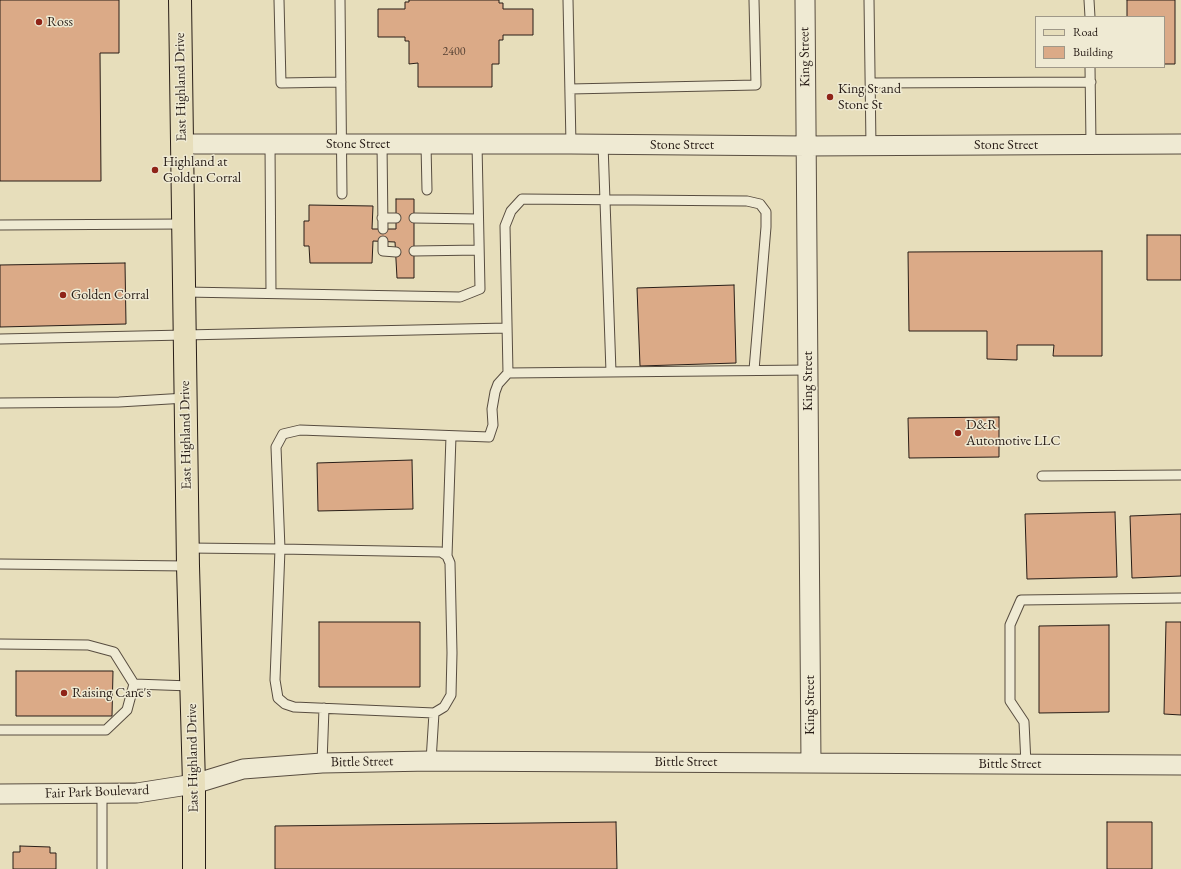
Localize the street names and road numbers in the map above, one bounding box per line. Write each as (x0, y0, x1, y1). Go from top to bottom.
street label: King Street (796, 27, 814, 87)
street label: East Highland Drive (172, 32, 190, 142)
street label: Stone Street (326, 136, 390, 152)
street label: Stone Street (650, 137, 714, 153)
street label: Stone Street (974, 137, 1038, 153)
street label: King Street (800, 351, 816, 411)
street label: East Highland Drive (177, 380, 195, 490)
street label: King Street (802, 675, 818, 735)
street label: East Highland Drive (184, 703, 202, 813)
street label: Bittle Street (330, 753, 394, 771)
street label: Bittle Street (655, 754, 717, 770)
street label: Bittle Street (979, 756, 1041, 772)
street label: Fair Park Boulevard (44, 782, 150, 802)

